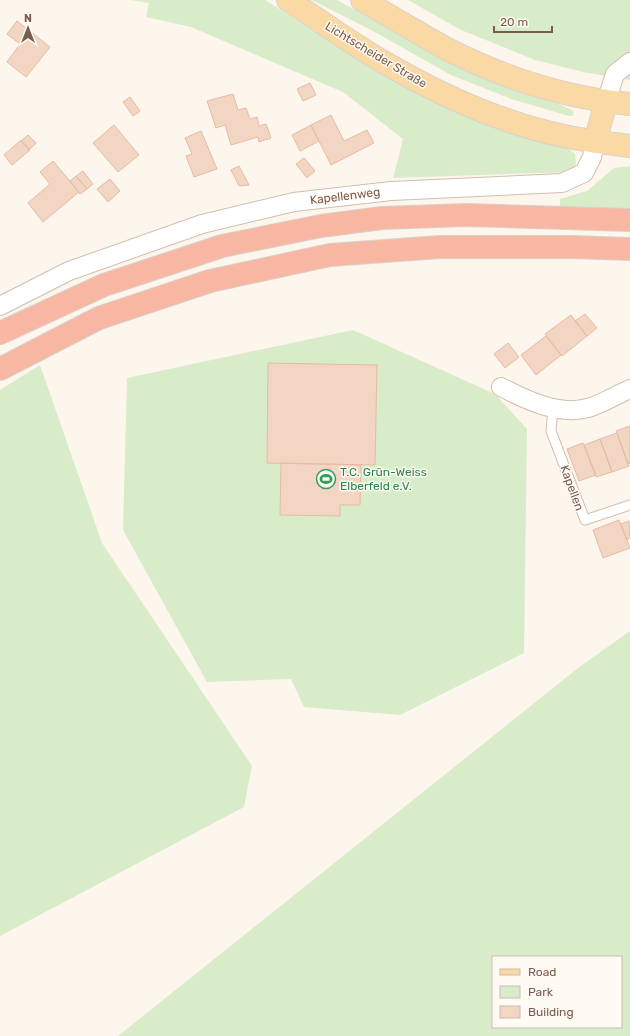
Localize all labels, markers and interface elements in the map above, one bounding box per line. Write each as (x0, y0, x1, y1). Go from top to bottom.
north arrow (8, 8, 48, 48)
scale bar (494, 8, 552, 34)
text: N (24, 12, 32, 25)
text: 20 m (500, 15, 528, 29)
street label: Lichtscheider Straße (323, 19, 430, 91)
street label: Kapellenweg (309, 185, 381, 207)
street label: Kapellen (557, 463, 587, 513)
place label: T.C. Grün-Weiss Elberfeld e.V. (340, 465, 427, 493)
sports icon: T.C. Grün-Weiss Elberfeld e.V. (315, 468, 337, 490)
legend (492, 956, 622, 1028)
text: Road (528, 965, 556, 979)
text: Park (528, 985, 554, 999)
text: Building (528, 1005, 574, 1019)

